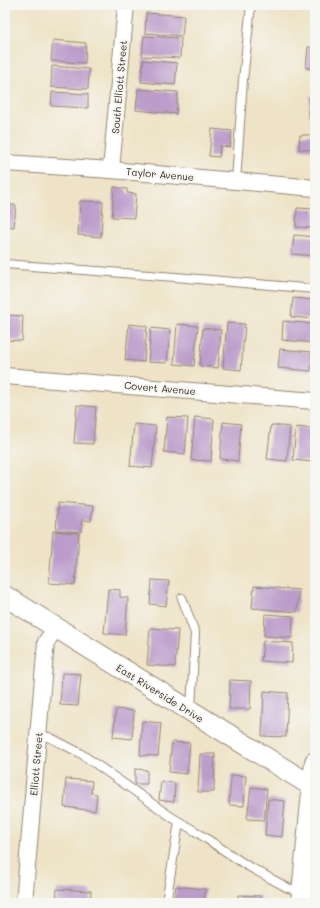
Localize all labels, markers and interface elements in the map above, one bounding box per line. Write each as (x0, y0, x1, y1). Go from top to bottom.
street label: South Elliott Street (108, 40, 130, 134)
street label: Taylor Avenue (125, 164, 195, 184)
street label: Covert Avenue (124, 378, 196, 398)
street label: East Riverside Drive (114, 660, 206, 726)
street label: Elliott Street (26, 732, 46, 796)

